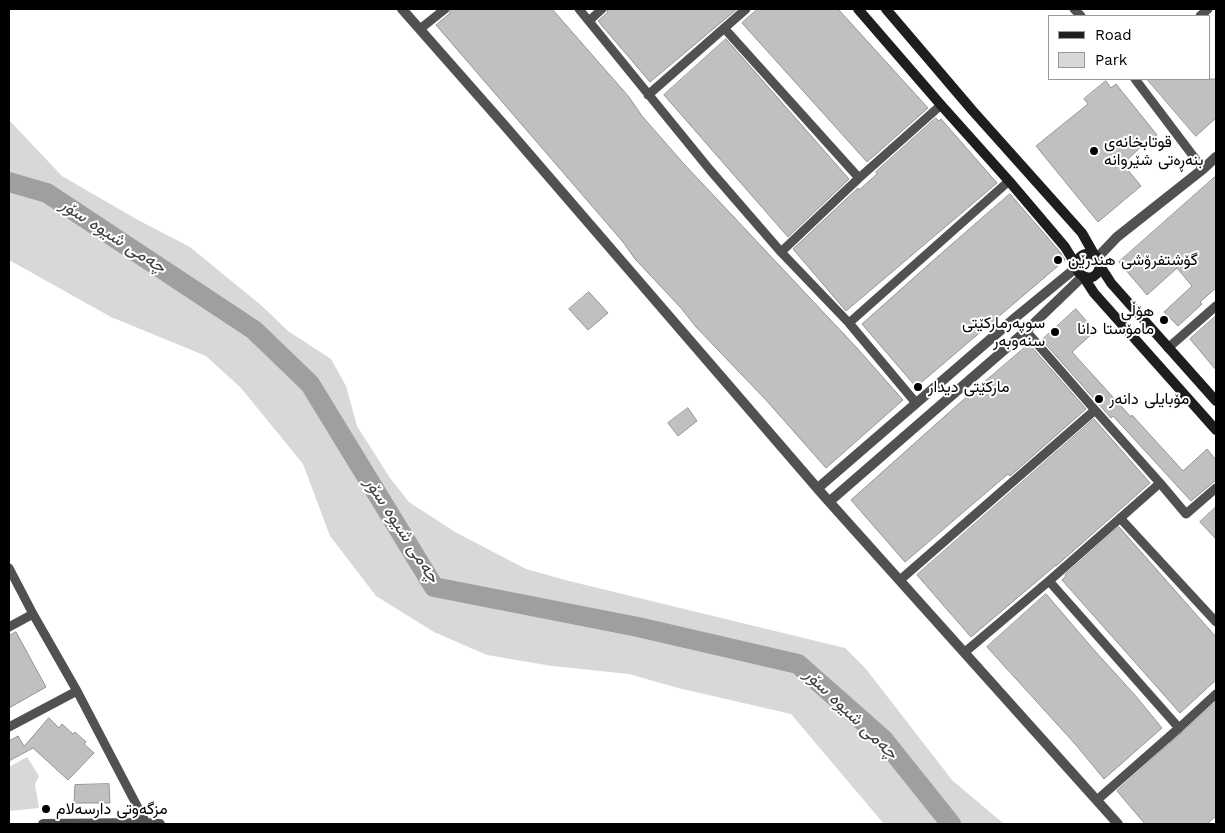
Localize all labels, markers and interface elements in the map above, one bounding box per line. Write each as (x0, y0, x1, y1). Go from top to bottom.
legend (1048, 15, 1210, 80)
text: Road (1095, 26, 1132, 44)
text: Park (1095, 51, 1127, 69)
place label: قوتابخانەی بنەڕەتی شێروانە (1104, 132, 1203, 170)
marker: قوتابخانەی بنەڕەتی شێروانە (1088, 145, 1100, 157)
water label: چەمی شیوە سۆر (56, 194, 170, 278)
place label: گۆشتفرۆشی هندرێن (1068, 250, 1198, 270)
marker: گۆشتفرۆشی هندرێن (1052, 254, 1064, 266)
place label: هۆڵی مامۆستا دانا (1077, 301, 1154, 339)
place label: سوپەرمارکێتی سنەوبەر (962, 313, 1045, 351)
marker: هۆڵی مامۆستا دانا (1158, 314, 1170, 326)
marker: سوپەرمارکێتی سنەوبەر (1049, 326, 1061, 338)
place label: مارکێتی دیدار (928, 377, 1010, 397)
marker: مارکێتی دیدار (912, 381, 924, 393)
place label: مۆبایلی دانەر (1109, 389, 1189, 409)
marker: مۆبایلی دانەر (1093, 393, 1105, 405)
water label: چەمی شیوە سۆر (360, 473, 444, 587)
water label: چەمی شیوە سۆر (800, 664, 902, 764)
place label: مزگەوتی دارسەلام (56, 799, 168, 819)
marker: مزگەوتی دارسەلام (40, 803, 52, 815)

